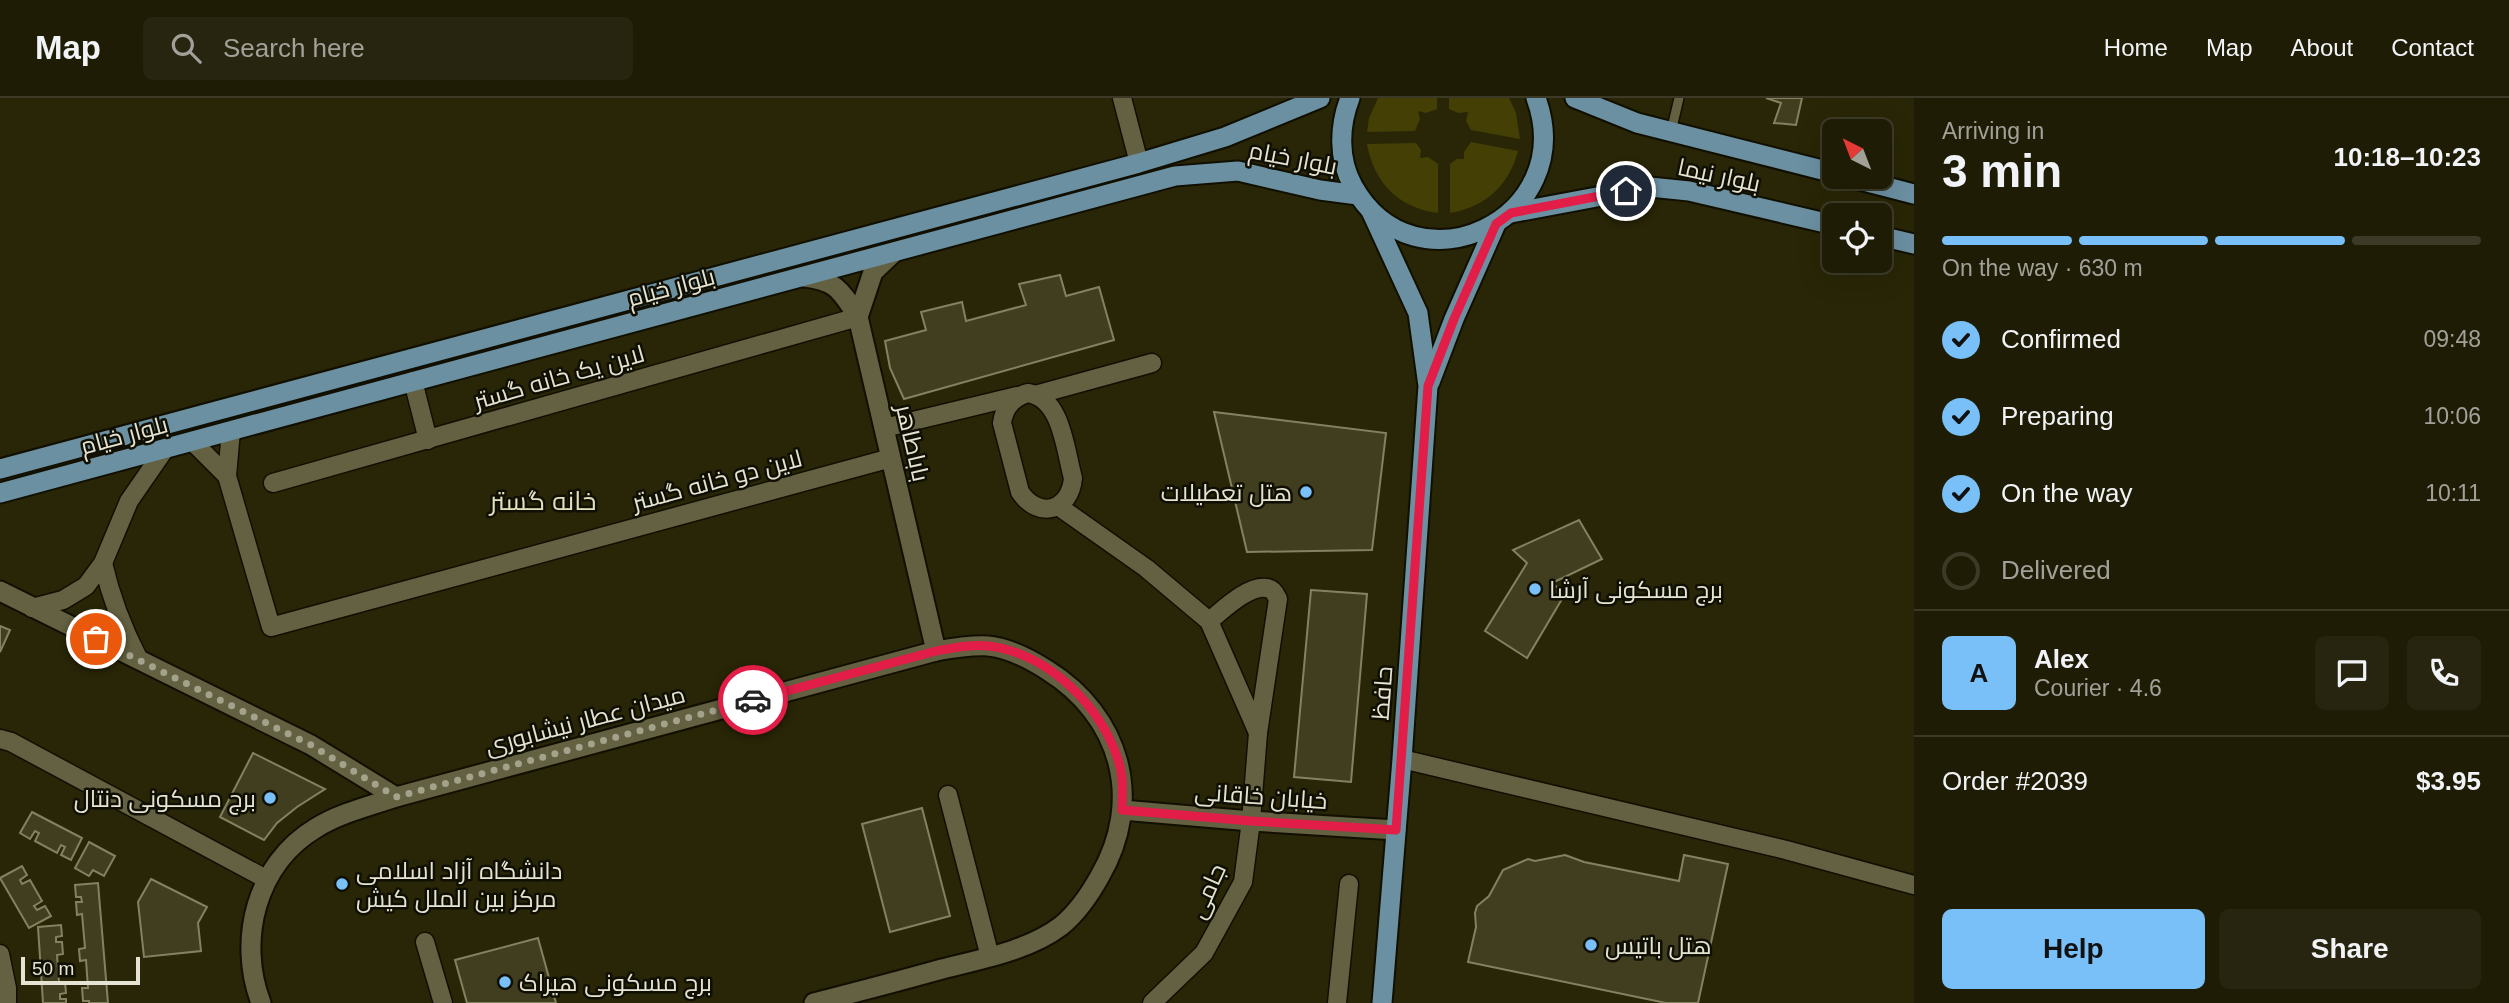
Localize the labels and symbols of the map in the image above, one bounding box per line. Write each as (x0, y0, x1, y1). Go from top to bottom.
north arrow (1822, 119, 1892, 189)
street label: بلوار خیام (1246, 136, 1340, 183)
street label: بلوار نیما (1675, 153, 1763, 197)
pin (1596, 161, 1656, 221)
street label: بلوار خیام (624, 262, 719, 315)
street label: لاین یک خانه گستر (469, 340, 648, 416)
street label: باباطاهر (891, 400, 935, 484)
street label: بلوار خیام (77, 410, 172, 463)
street label: لاین دو خانه گستر (627, 444, 805, 517)
place label: هتل تعطیلات (1161, 479, 1292, 507)
marker: هتل تعطیلات (1298, 484, 1314, 500)
district label: خانه گستر (488, 486, 596, 516)
place label: برج مسکونی آرشا (1549, 576, 1723, 606)
marker: برج مسکونی آرشا (1527, 581, 1543, 597)
pin (66, 609, 126, 669)
courier (718, 665, 788, 735)
street label: حافظ (1367, 665, 1397, 721)
street label: میدان عطار نیشابوری (482, 680, 688, 761)
street label: خیابان خاقانی (1194, 778, 1328, 815)
place label: برج مسکونی دنتال (74, 785, 256, 815)
marker: برج مسکونی دنتال (262, 790, 278, 806)
place label: دانشگاه آزاد اسلامی مرکز بین الملل کیش (356, 857, 562, 913)
street label: جامی (1183, 859, 1232, 923)
marker: دانشگاه آزاد اسلامی مرکز بین الملل کیش (334, 876, 350, 892)
place label: هتل باتیس (1605, 932, 1711, 960)
marker: هتل باتیس (1583, 937, 1599, 953)
scale bar (21, 954, 140, 986)
place label: برج مسکونی هیراک (519, 969, 712, 999)
marker: برج مسکونی هیراک (497, 974, 513, 990)

